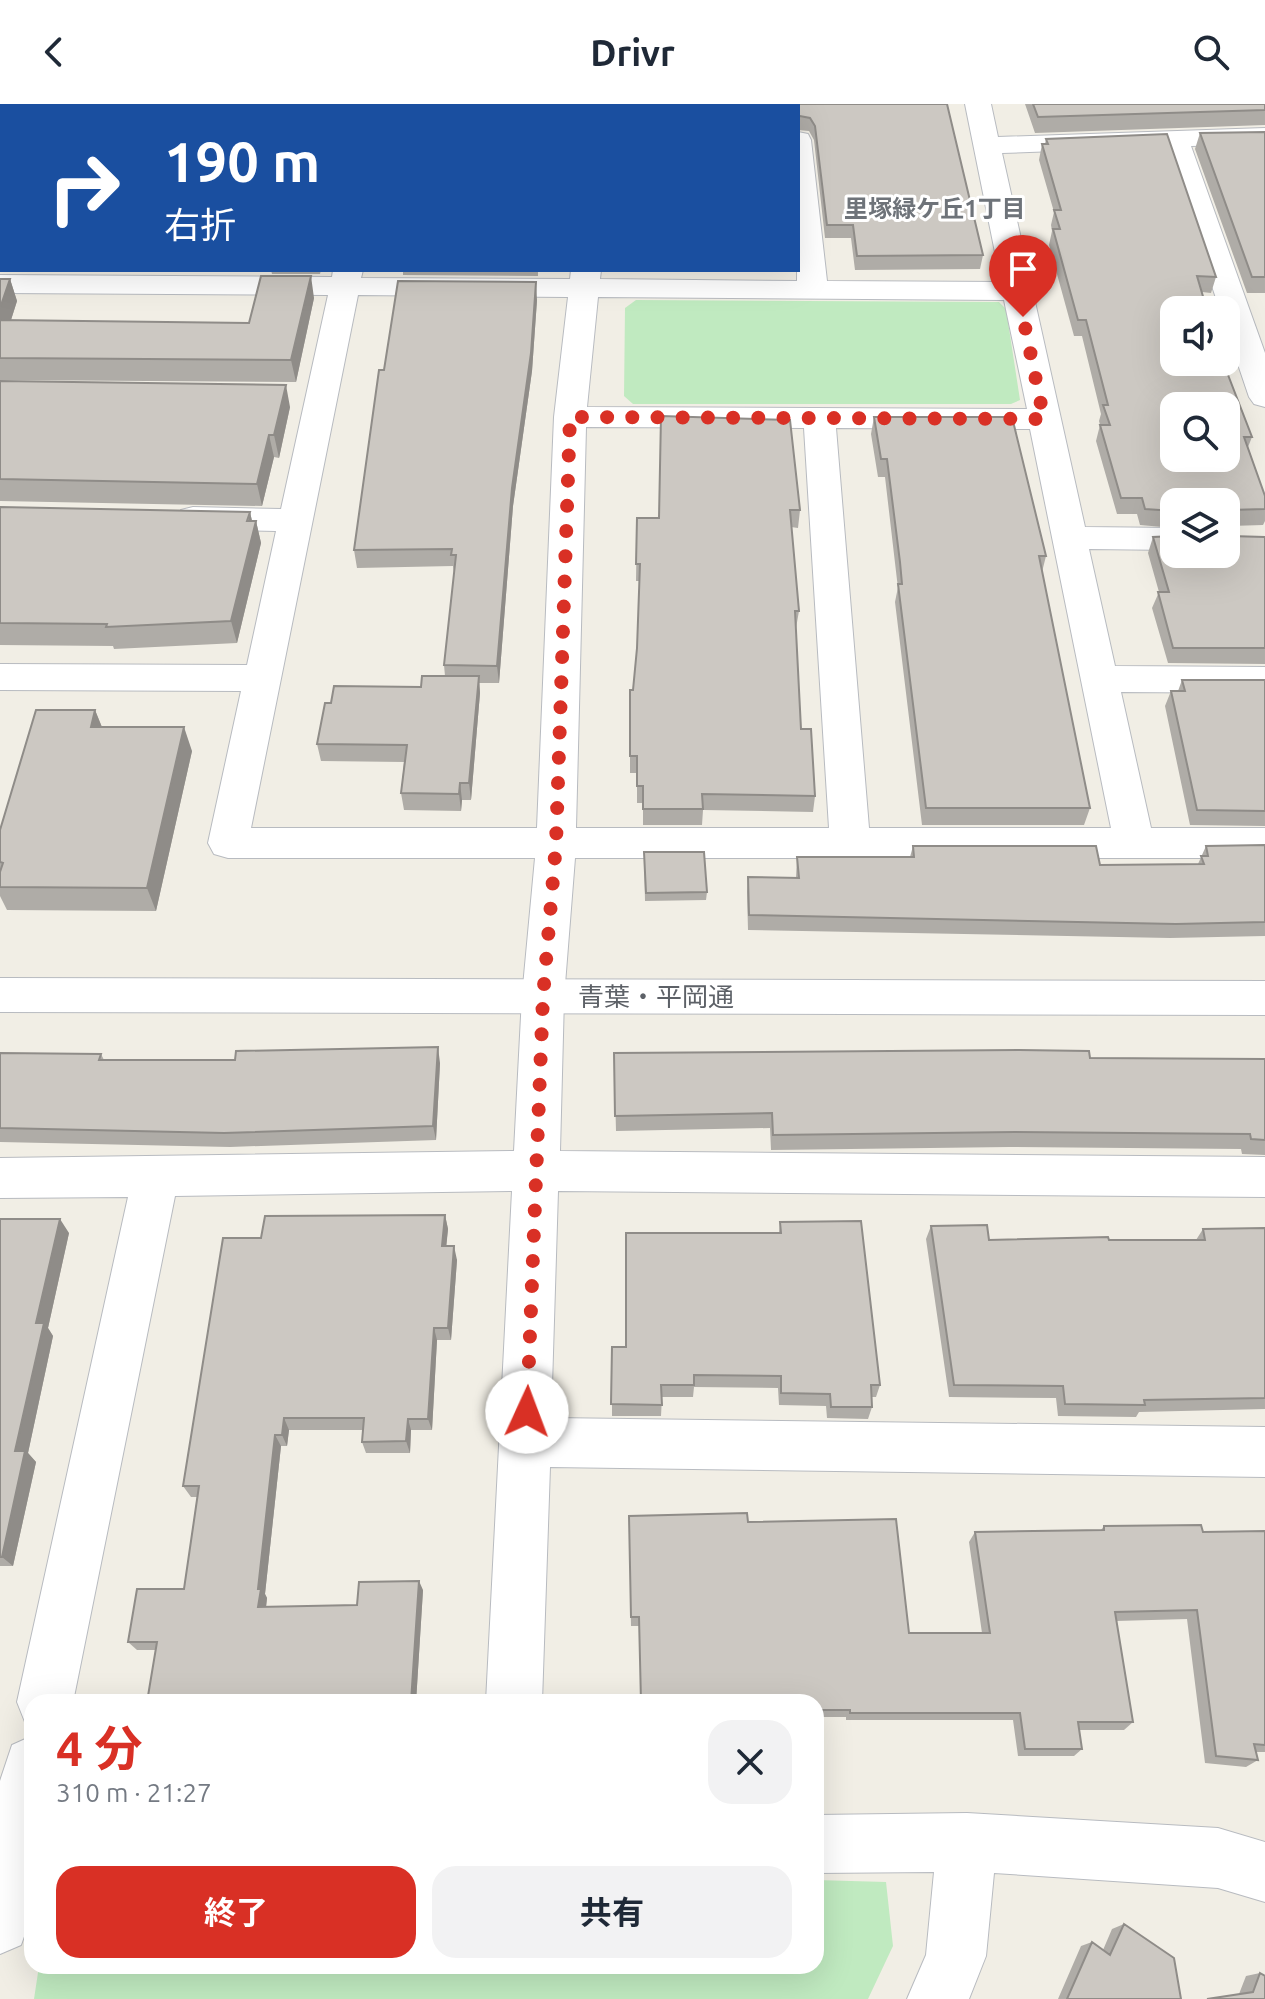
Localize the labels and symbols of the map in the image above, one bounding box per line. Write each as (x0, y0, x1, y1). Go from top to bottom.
district label: 里塚緑ケ丘1丁目 (844, 195, 1026, 222)
pin (989, 235, 1057, 317)
street label: 青葉・平岡通 (578, 982, 734, 1011)
position arrow (485, 1370, 569, 1454)

